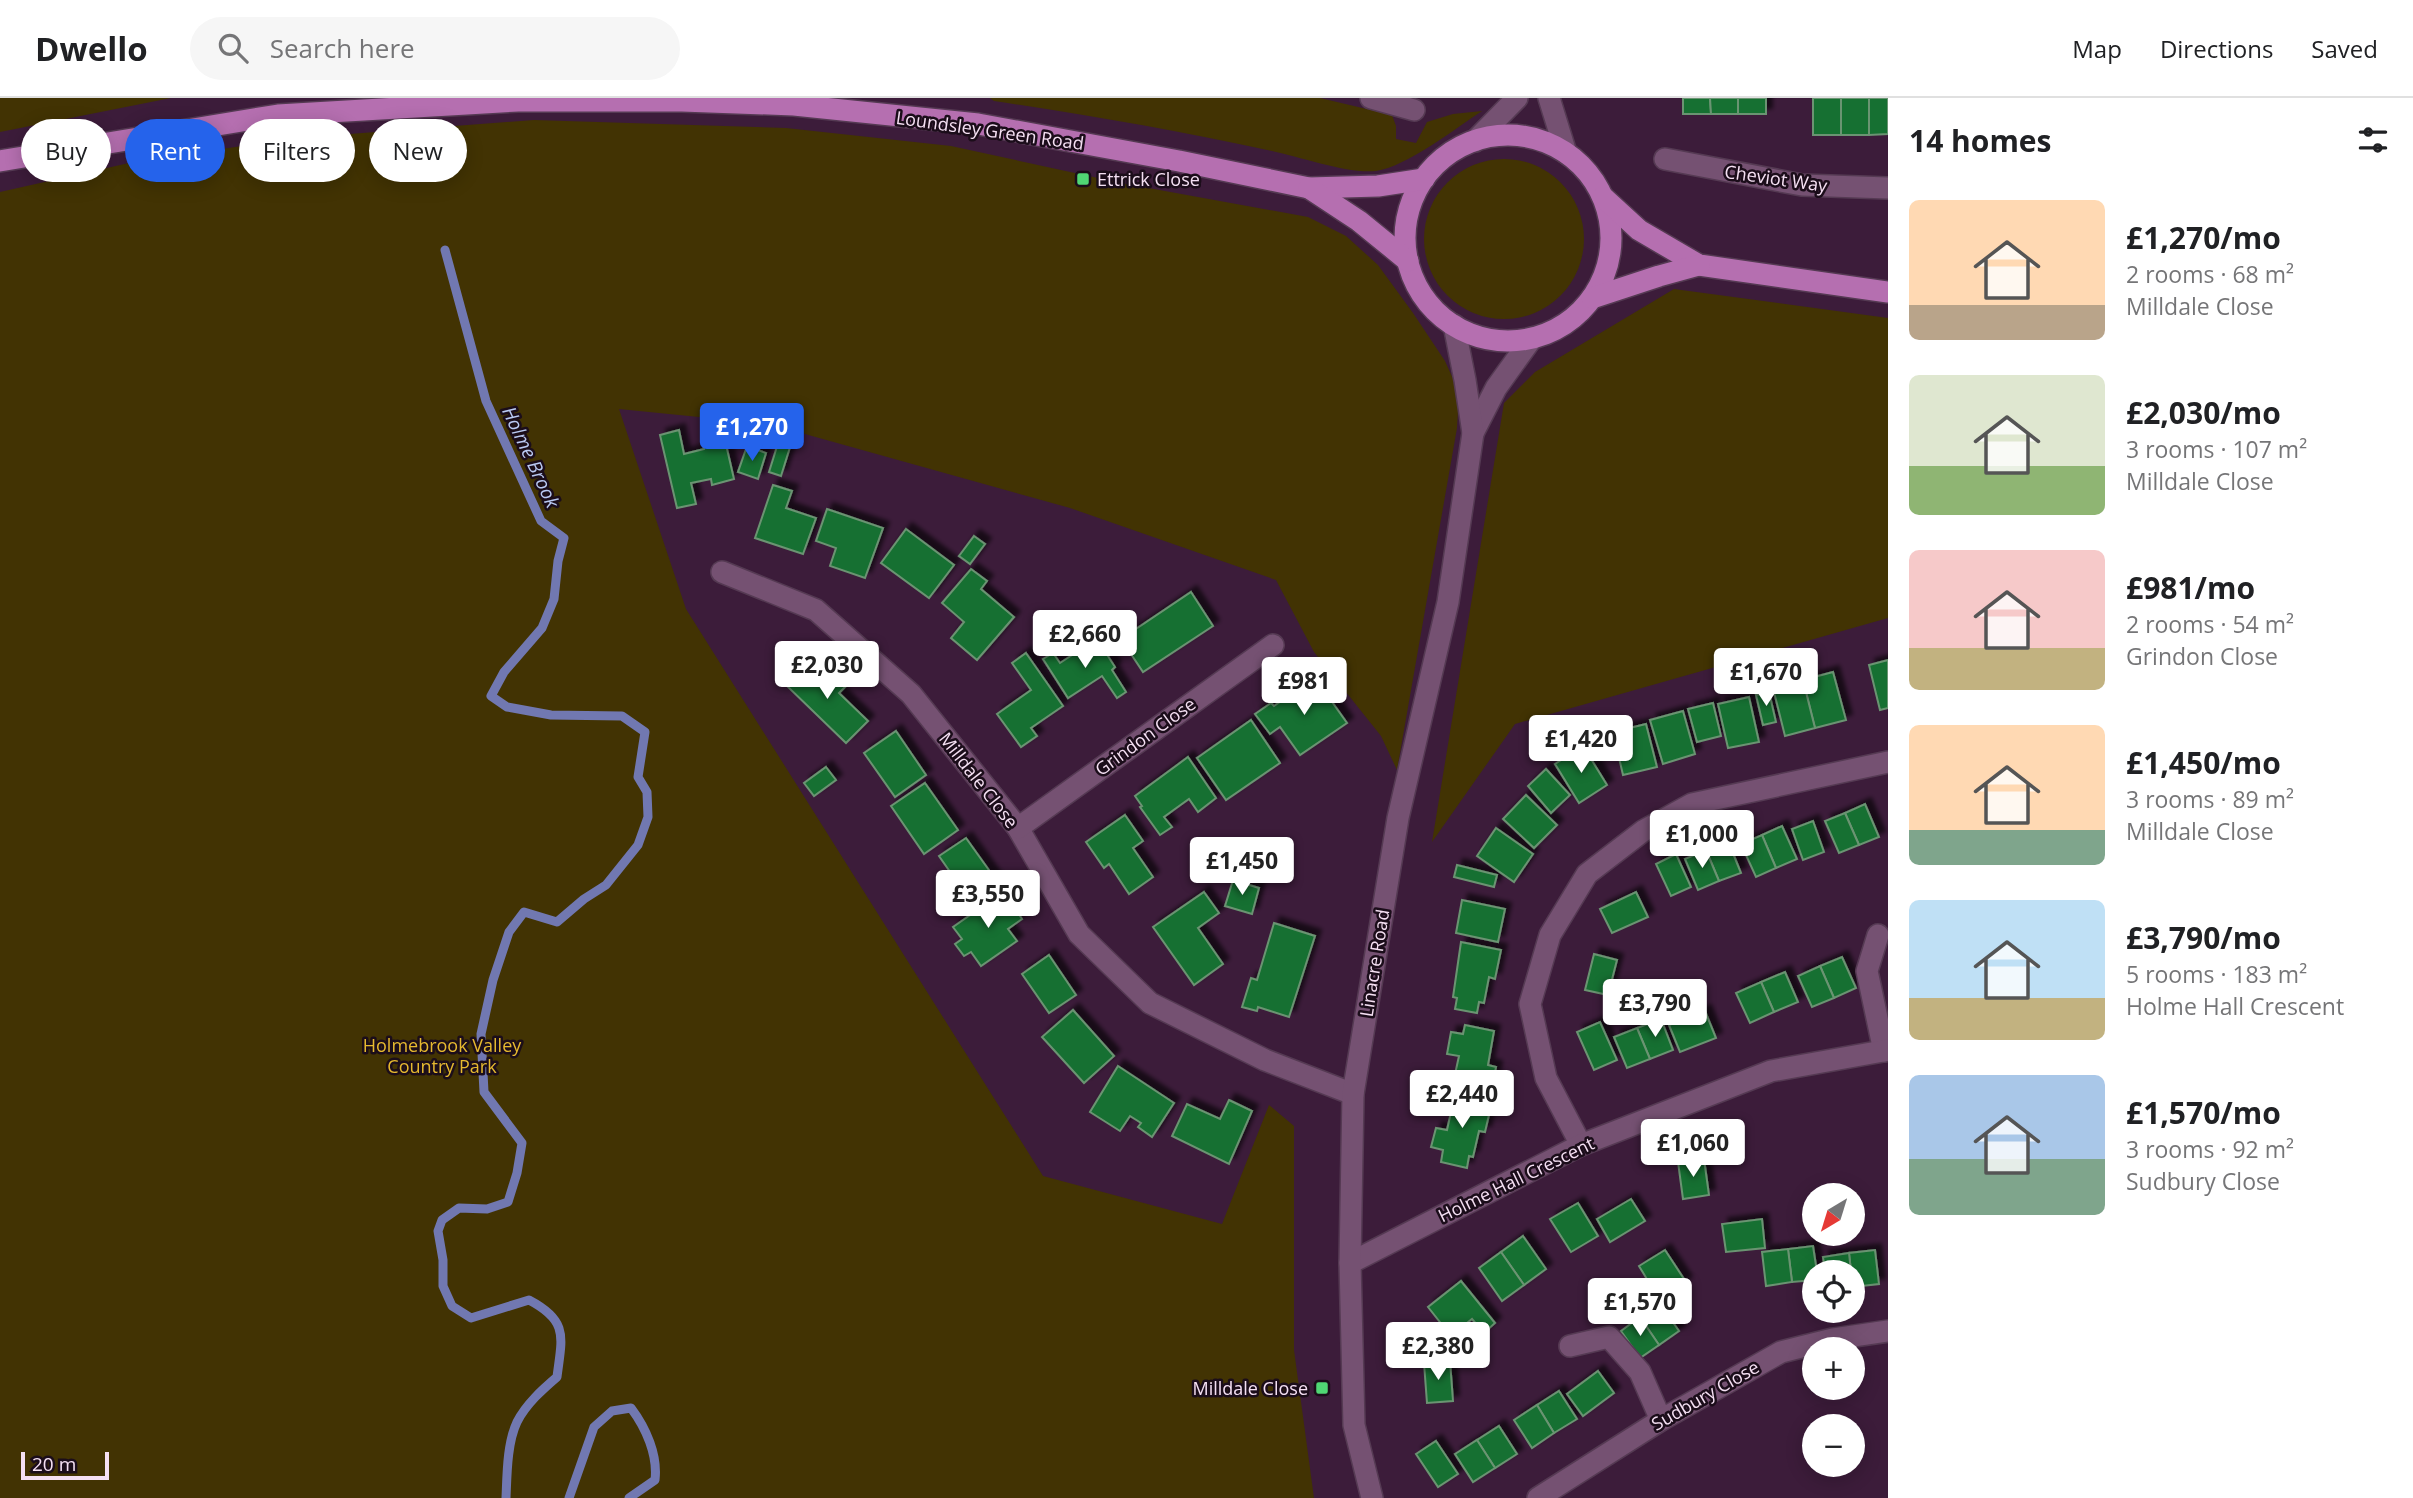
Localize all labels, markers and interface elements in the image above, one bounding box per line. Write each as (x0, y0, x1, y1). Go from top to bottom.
search box (190, 17, 680, 80)
text: Dwello (35, 26, 148, 71)
icon: search (214, 29, 252, 67)
text: Search here (270, 30, 415, 66)
text: Map (2072, 32, 2122, 65)
text: Directions (2160, 32, 2273, 65)
text: Saved (2311, 32, 2378, 65)
street label: Loundsley Green Road (894, 105, 1086, 155)
chip: Buy (21, 119, 111, 182)
chip: Rent (125, 119, 225, 182)
chip: Filters (239, 119, 355, 182)
chip: New (369, 119, 467, 182)
text: 14 homes (1909, 120, 2052, 161)
icon: filters (2354, 121, 2392, 159)
street label: Cheviot Way (1723, 159, 1830, 197)
place label: Ettrick Close (1097, 167, 1200, 191)
marker: Ettrick Close (1075, 171, 1091, 187)
text: £1,270/mo (2126, 217, 2281, 258)
icon: home (1965, 228, 2049, 312)
text: 2 rooms · 68 m² (2126, 258, 2294, 290)
text: Milldale Close (2126, 290, 2274, 322)
text: £2,030/mo (2126, 392, 2281, 433)
water label: Holme Brook (496, 402, 566, 513)
icon: home (1965, 403, 2049, 487)
pin: £1,270 (695, 404, 809, 463)
text: £1,270 (716, 410, 788, 442)
text: 3 rooms · 107 m² (2126, 433, 2307, 465)
text: Milldale Close (2126, 465, 2274, 497)
text: £981/mo (2126, 567, 2255, 608)
icon: home (1965, 578, 2049, 662)
text: 2 rooms · 54 m² (2126, 608, 2294, 640)
pin: £2,660 (1028, 610, 1142, 670)
text: £2,660 (1049, 617, 1121, 649)
text: Grindon Close (2126, 640, 2278, 672)
pin: £2,030 (770, 642, 884, 701)
text: £2,030 (791, 648, 863, 680)
pin: £1,670 (1709, 648, 1823, 708)
text: £1,670 (1730, 655, 1802, 687)
pin: £981 (1263, 658, 1345, 717)
text: £981 (1278, 664, 1330, 696)
street label: Grindon Close (1090, 691, 1200, 781)
pin: £1,420 (1524, 716, 1638, 775)
text: £1,420 (1545, 722, 1617, 754)
street label: Milldale Close (934, 727, 1024, 833)
text: £1,450/mo (2126, 742, 2281, 783)
icon: home (1965, 753, 2049, 837)
text: 3 rooms · 89 m² (2126, 783, 2294, 815)
pin: £1,000 (1645, 810, 1759, 870)
text: Milldale Close (2126, 815, 2274, 847)
text: £1,000 (1666, 817, 1738, 849)
pin: £1,450 (1185, 838, 1299, 897)
text: £1,450 (1206, 844, 1278, 876)
pin: £3,550 (931, 870, 1045, 930)
text: £3,550 (952, 877, 1024, 909)
street label: Linacre Road (1354, 907, 1394, 1019)
text: £3,790/mo (2126, 917, 2281, 958)
icon: home (1965, 928, 2049, 1012)
text: 5 rooms · 183 m² (2126, 958, 2307, 990)
pin: £3,790 (1598, 979, 1712, 1039)
text: £3,790 (1619, 986, 1691, 1018)
text: Holme Hall Crescent (2126, 990, 2344, 1022)
park label: Holmebrook Valley Country Park (363, 1033, 522, 1078)
pin: £2,440 (1405, 1070, 1519, 1130)
text: £2,440 (1426, 1077, 1498, 1109)
text: £1,570/mo (2126, 1092, 2281, 1133)
icon: home (1965, 1103, 2049, 1187)
pin: £1,060 (1636, 1119, 1750, 1179)
text: £1,060 (1657, 1126, 1729, 1158)
street label: Holme Hall Crescent (1434, 1131, 1598, 1227)
text: 3 rooms · 92 m² (2126, 1133, 2294, 1165)
text: Sudbury Close (2126, 1165, 2280, 1197)
north arrow (1802, 1183, 1866, 1246)
map controls (1802, 1183, 1865, 1477)
button: locate (1802, 1260, 1865, 1323)
pin: £1,570 (1583, 1278, 1697, 1338)
text: £1,570 (1604, 1285, 1676, 1317)
pin: £2,380 (1381, 1322, 1495, 1382)
text: £2,380 (1402, 1329, 1474, 1361)
button: + (1802, 1337, 1865, 1400)
street label: Sudbury Close (1647, 1355, 1763, 1435)
place label: Milldale Close (1192, 1376, 1308, 1400)
marker: Milldale Close (1314, 1380, 1330, 1396)
button: − (1802, 1414, 1865, 1477)
scale bar (21, 1449, 108, 1481)
text: 20 m (32, 1451, 76, 1477)

